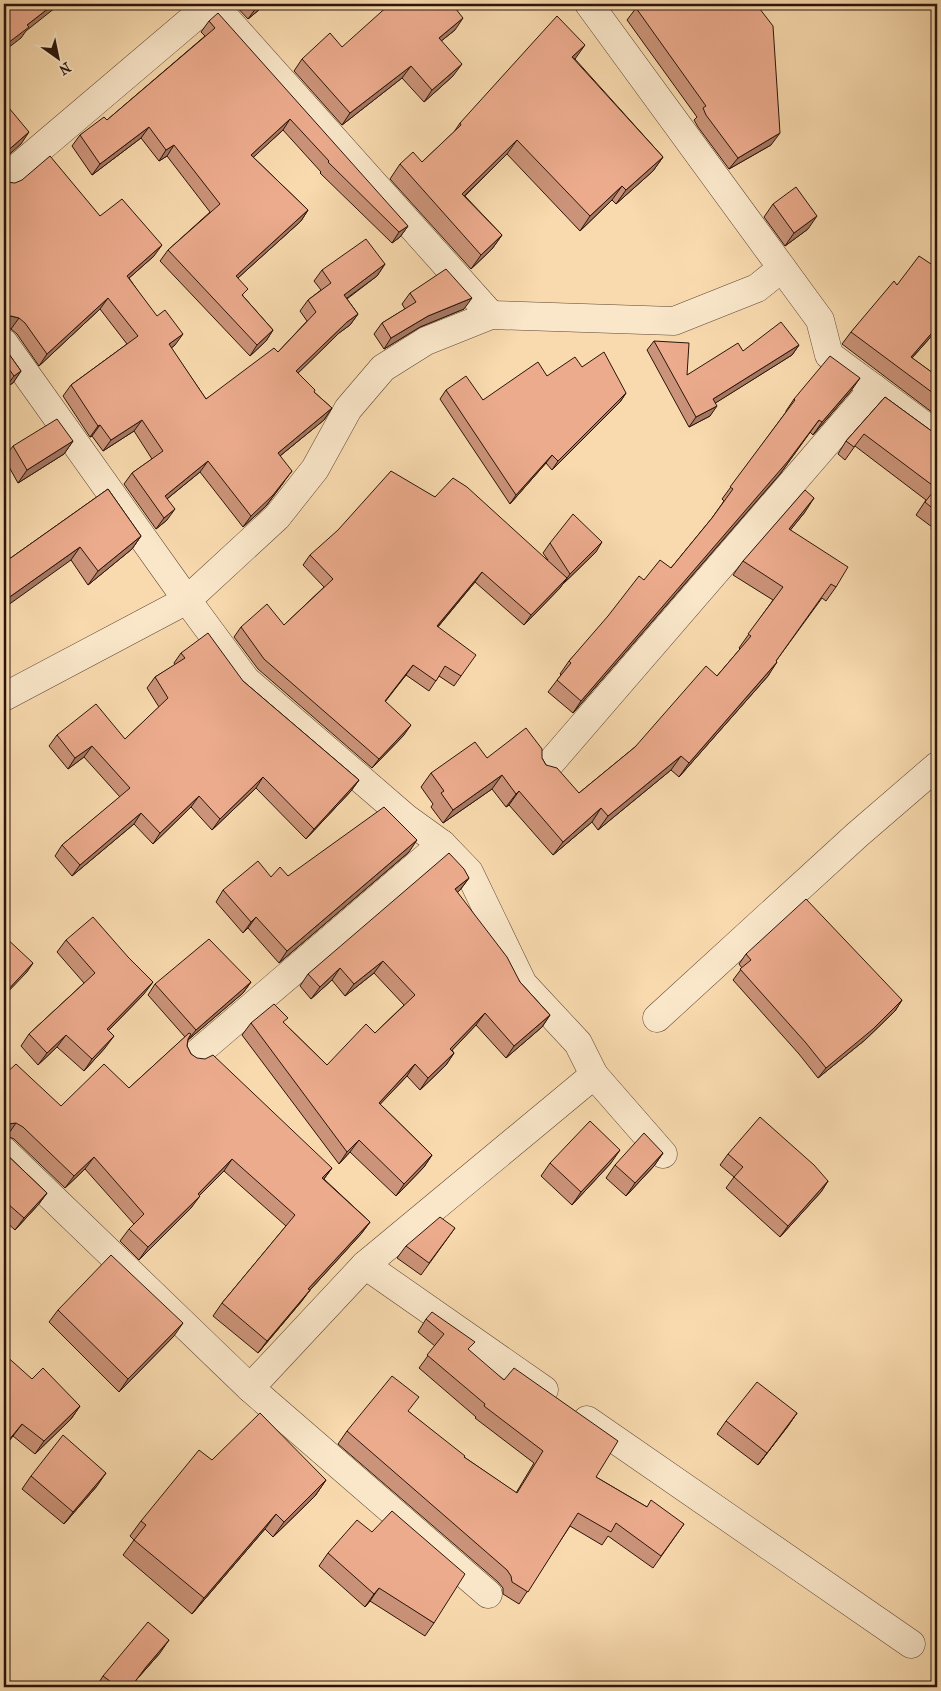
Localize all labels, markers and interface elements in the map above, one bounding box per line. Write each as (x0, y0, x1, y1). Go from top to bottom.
north arrow (32, 32, 82, 82)
text: N (55, 58, 74, 79)

